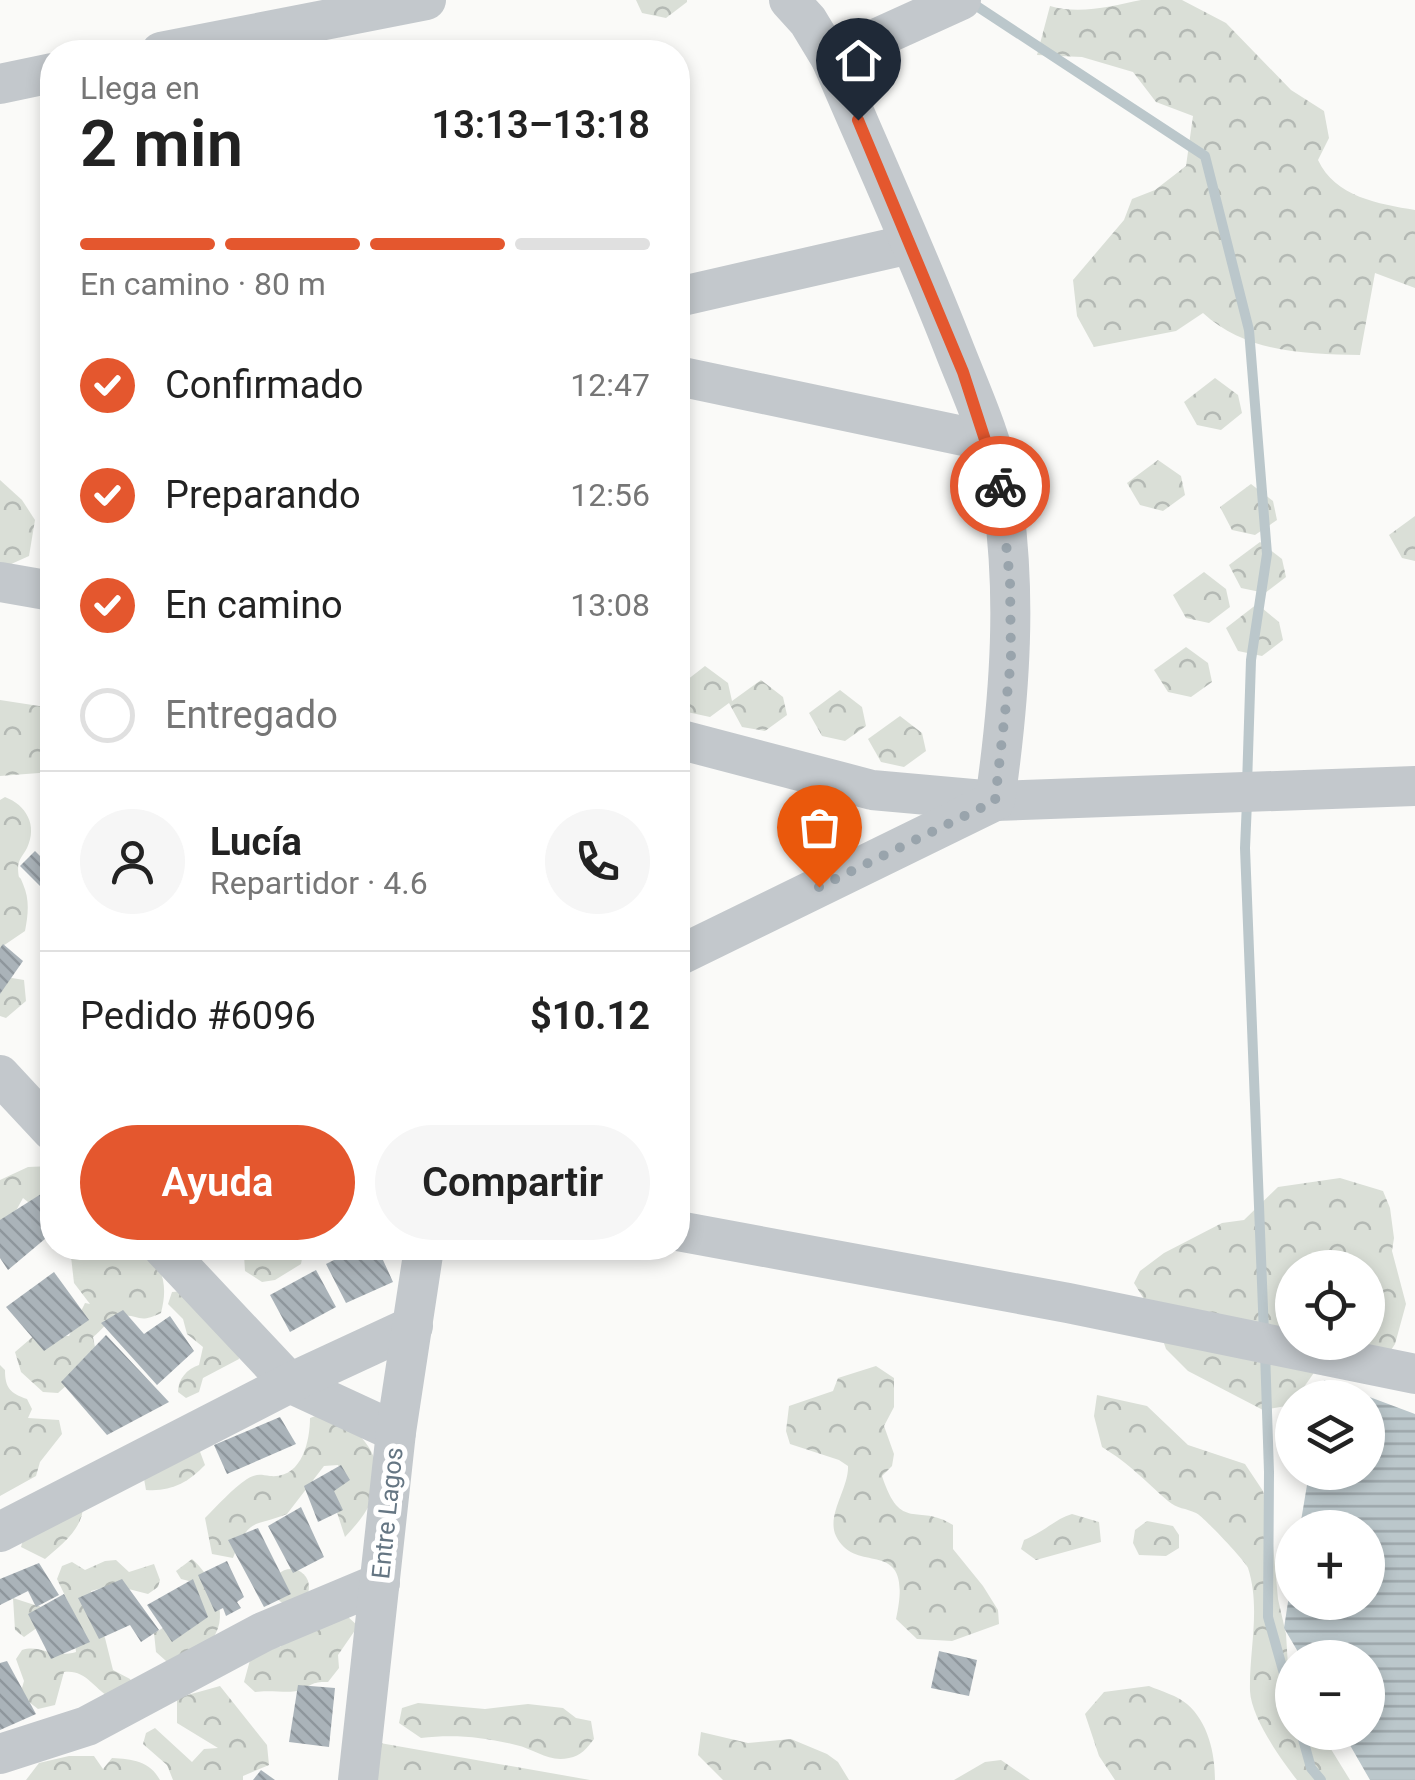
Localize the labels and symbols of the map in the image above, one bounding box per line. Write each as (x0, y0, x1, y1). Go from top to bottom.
pin (816, 18, 901, 121)
courier (950, 436, 1050, 536)
pin (777, 785, 862, 888)
street label: Entre Lagos (366, 1446, 409, 1580)

